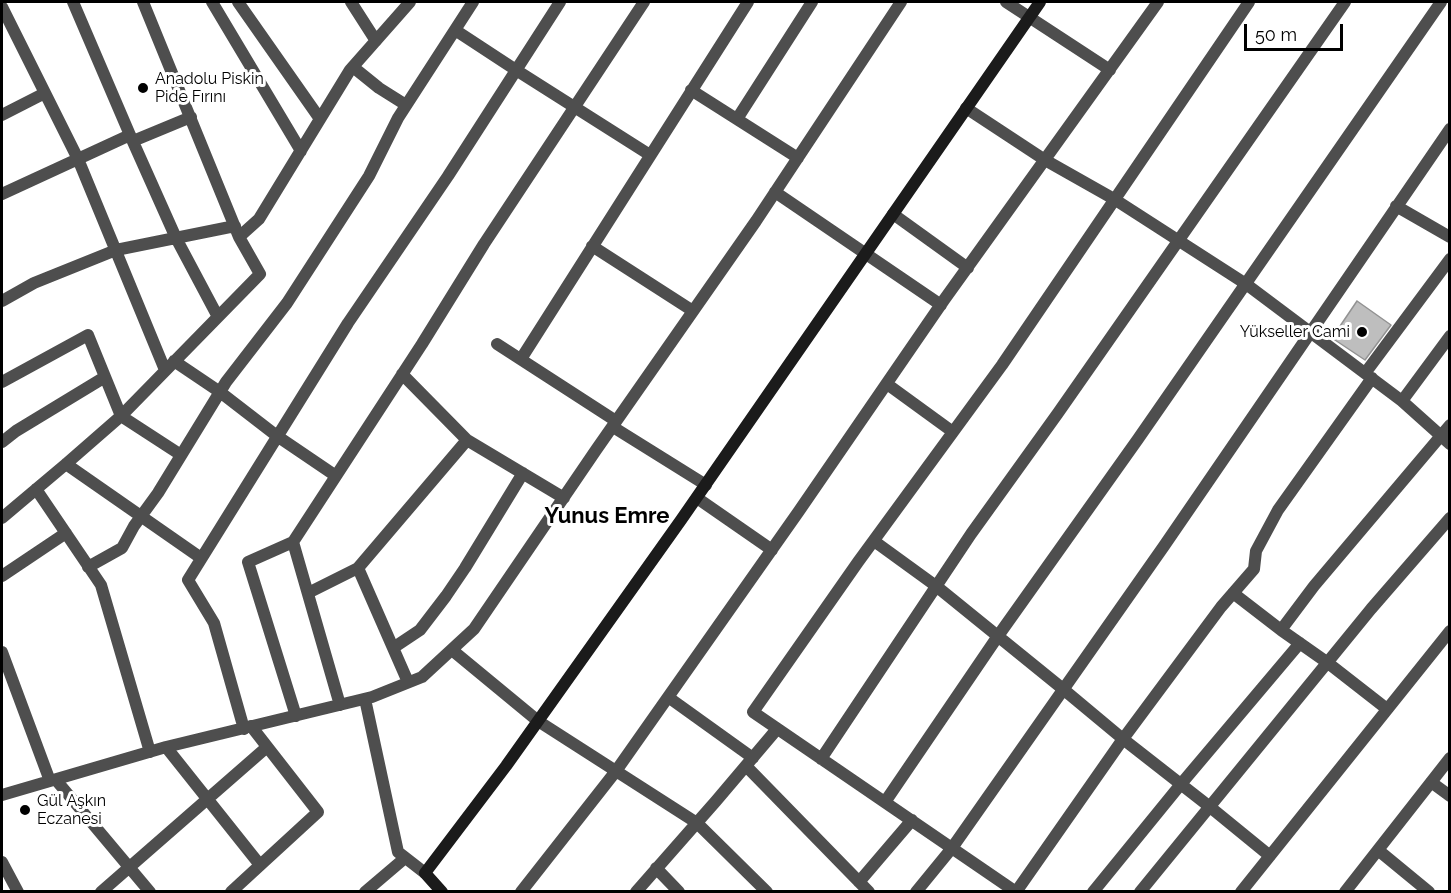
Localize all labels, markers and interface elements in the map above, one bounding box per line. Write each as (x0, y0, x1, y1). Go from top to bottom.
scale bar (1247, 12, 1346, 50)
text: 50 m (1255, 24, 1297, 45)
place label: Anadolu Piskin Pide Fırını (155, 69, 264, 107)
marker: Anadolu Piskin Pide Fırını (136, 81, 150, 95)
place label: Yükseller Cami (1240, 322, 1350, 342)
marker: Yükseller Cami (1355, 325, 1369, 339)
district label: Yunus Emre (544, 503, 670, 529)
place label: Gül Aşkın Eczanesi (37, 791, 106, 829)
marker: Gül Aşkın Eczanesi (18, 803, 32, 817)

